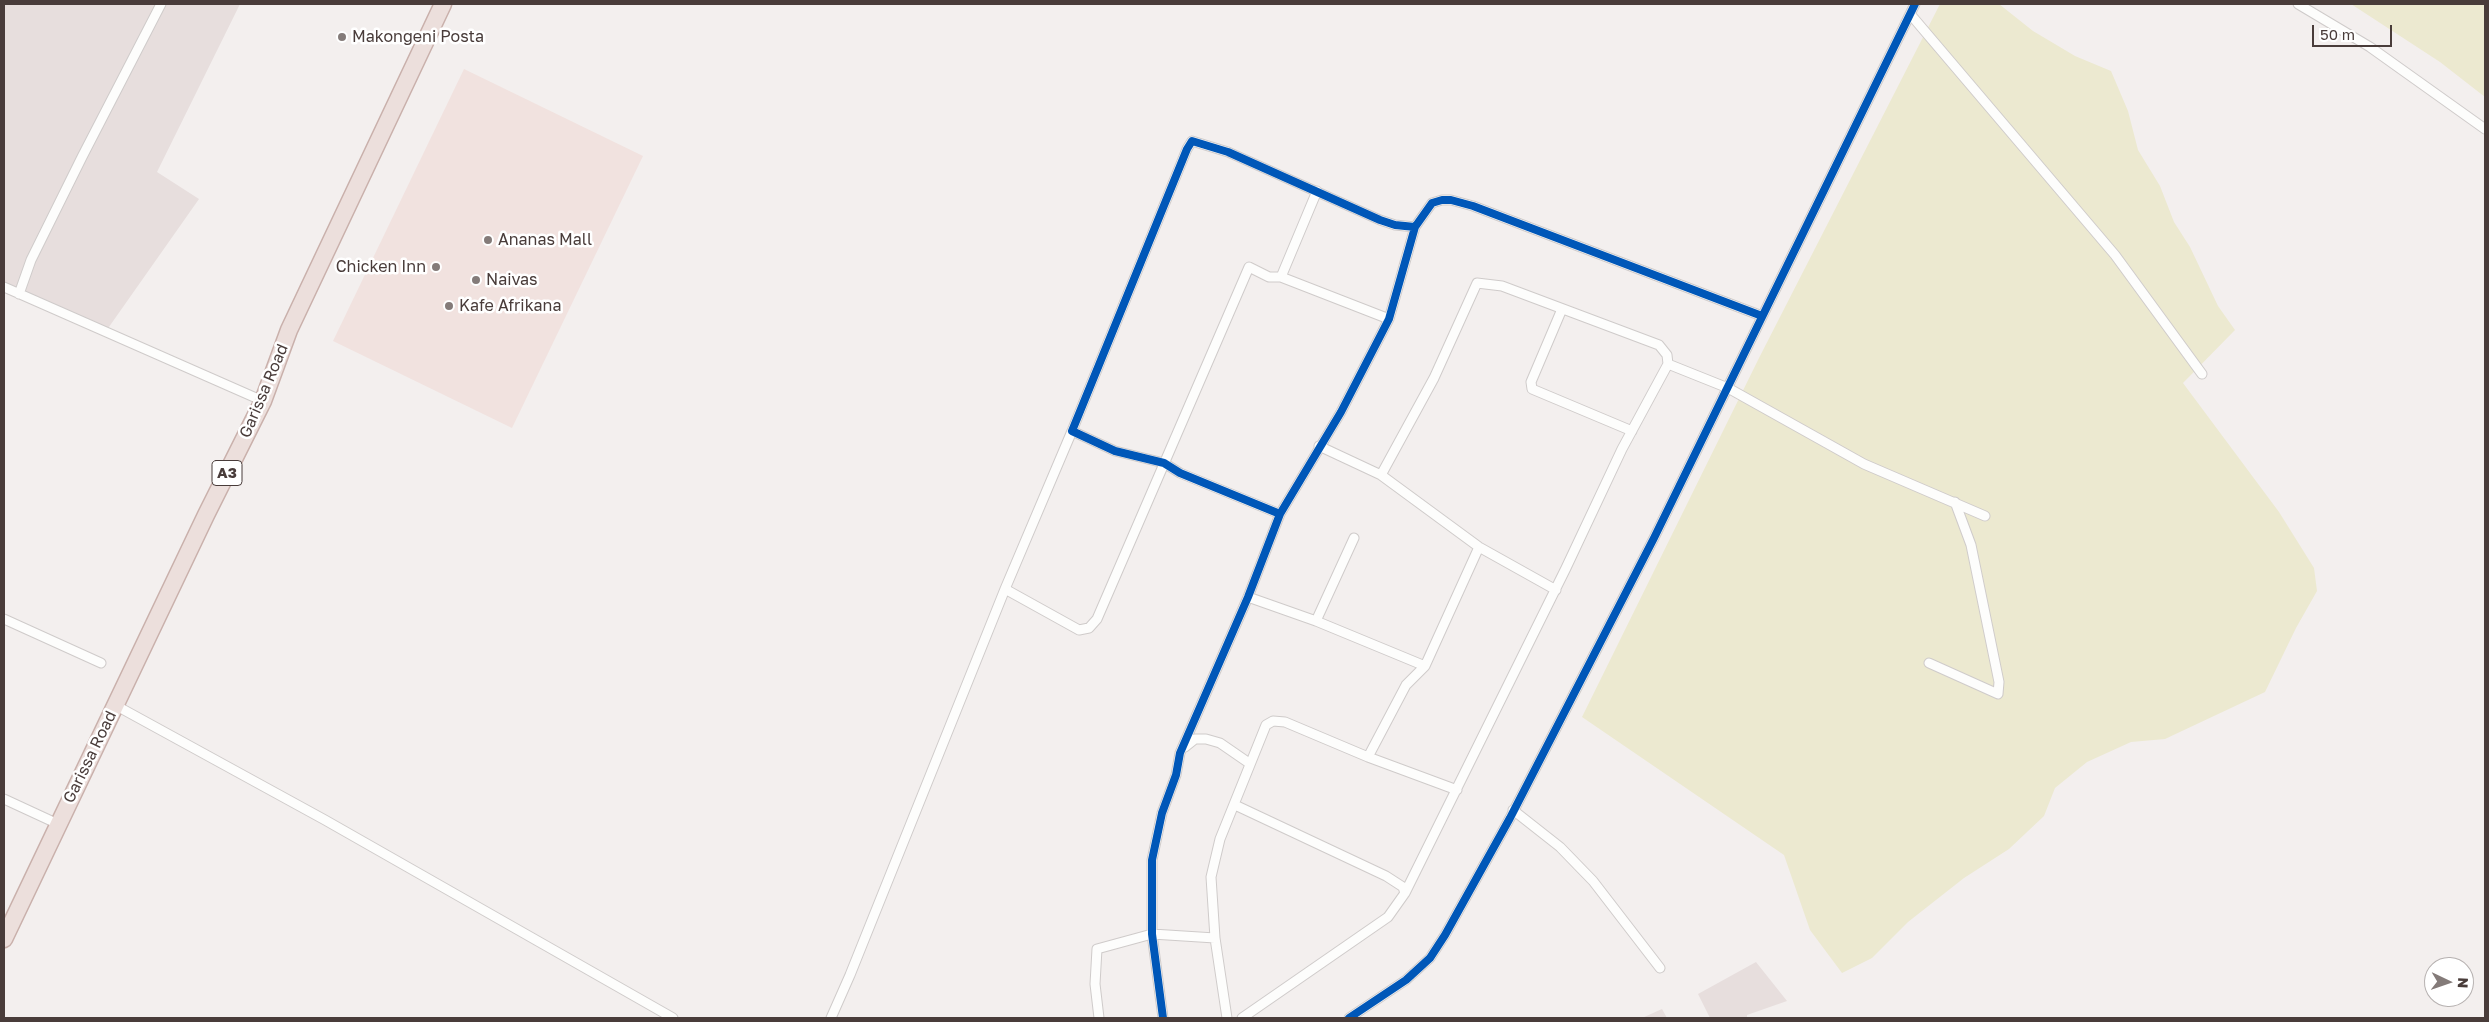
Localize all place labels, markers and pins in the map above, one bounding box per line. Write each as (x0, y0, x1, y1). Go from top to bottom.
place label: Makongeni Posta (352, 27, 484, 47)
marker: Makongeni Posta (336, 31, 348, 43)
place label: Ananas Mall (498, 230, 592, 250)
marker: Ananas Mall (482, 234, 494, 246)
place label: Chicken Inn (336, 257, 426, 277)
marker: Chicken Inn (430, 261, 442, 273)
place label: Naivas (486, 270, 537, 290)
marker: Naivas (470, 274, 482, 286)
place label: Kafe Afrikana (459, 296, 561, 316)
marker: Kafe Afrikana (443, 300, 455, 312)

